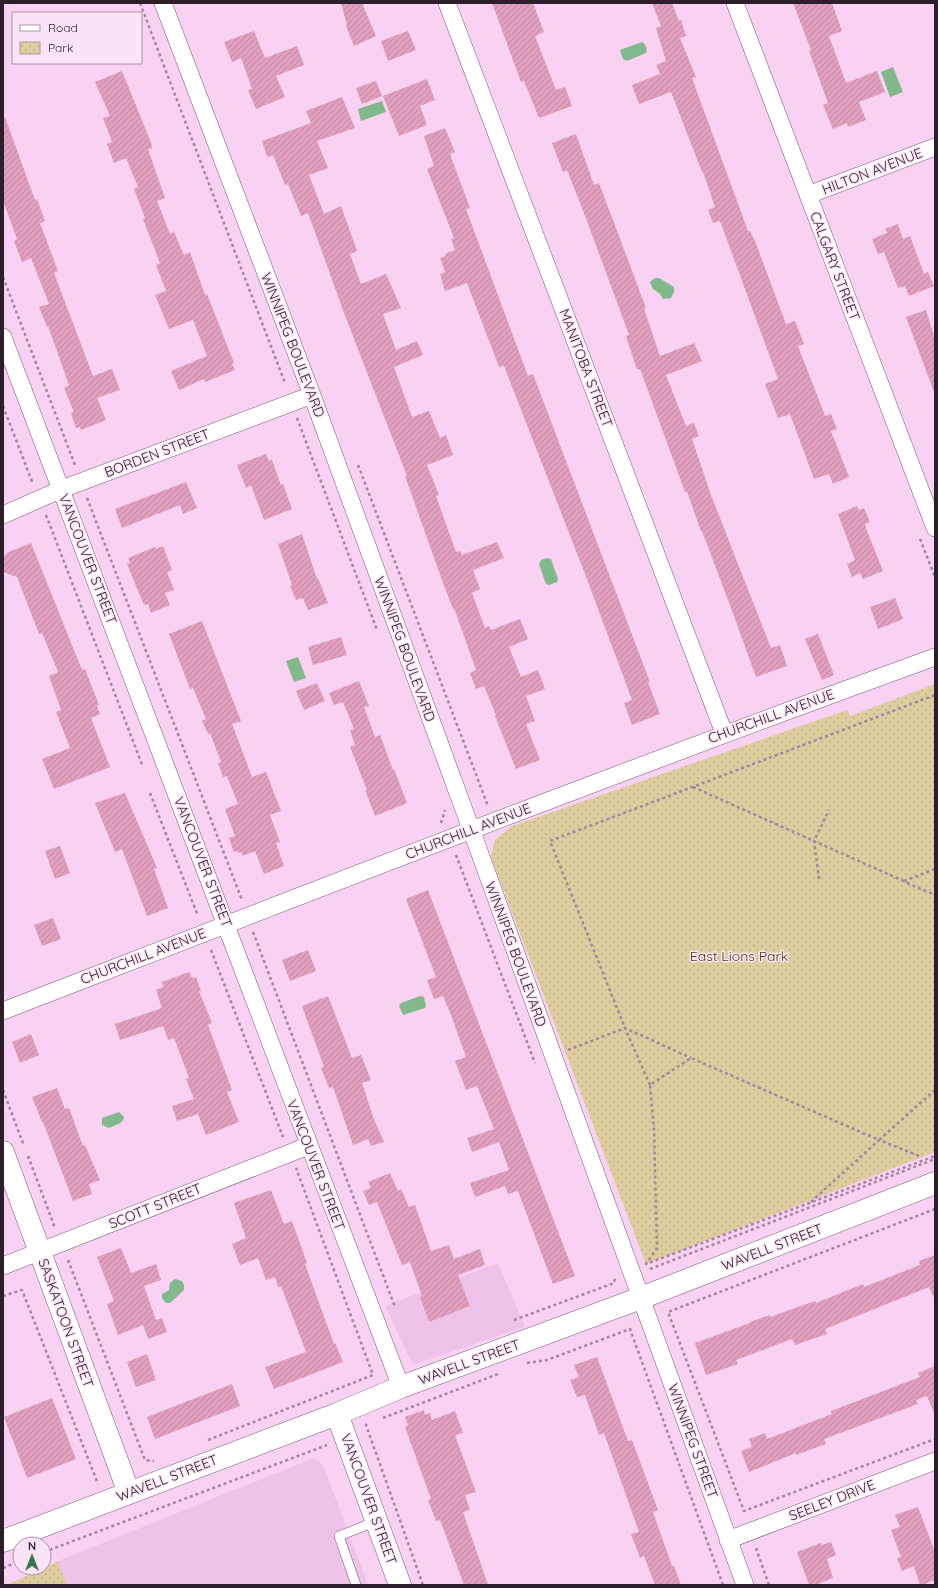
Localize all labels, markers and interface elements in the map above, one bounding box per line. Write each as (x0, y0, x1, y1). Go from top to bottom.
legend (12, 12, 142, 64)
text: Road (48, 20, 78, 35)
text: Park (48, 40, 73, 55)
street label: HILTON AVENUE (819, 144, 925, 198)
street label: CALGARY STREET (806, 209, 864, 323)
street label: WINNIPEG BOULEVARD (257, 270, 329, 420)
street label: MANITOBA STREET (555, 306, 617, 430)
street label: BORDEN STREET (102, 425, 212, 481)
street label: VANCOUVER STREET (55, 491, 121, 627)
street label: WINNIPEG BOULEVARD (370, 574, 440, 724)
street label: CHURCHILL AVENUE (705, 685, 837, 747)
street label: VANCOUVER STREET (170, 794, 236, 930)
street label: CHURCHILL AVENUE (403, 799, 533, 863)
street label: WINNIPEG BOULEVARD (481, 879, 551, 1029)
street label: CHURCHILL AVENUE (78, 924, 208, 988)
park label: East Lions Park (690, 947, 788, 965)
street label: VANCOUVER STREET (283, 1097, 349, 1233)
street label: SCOTT STREET (106, 1179, 204, 1233)
street label: WAVELL STREET (719, 1219, 825, 1275)
street label: SASKATOON STREET (34, 1256, 98, 1390)
street label: WAVELL STREET (416, 1335, 522, 1389)
street label: WINNIPEG STREET (664, 1381, 722, 1501)
street label: VANCOUVER STREET (337, 1431, 401, 1567)
street label: WAVELL STREET (114, 1450, 220, 1506)
street label: SEELEY DRIVE (786, 1475, 878, 1525)
north arrow (12, 1536, 52, 1576)
text: N (28, 1539, 36, 1553)

